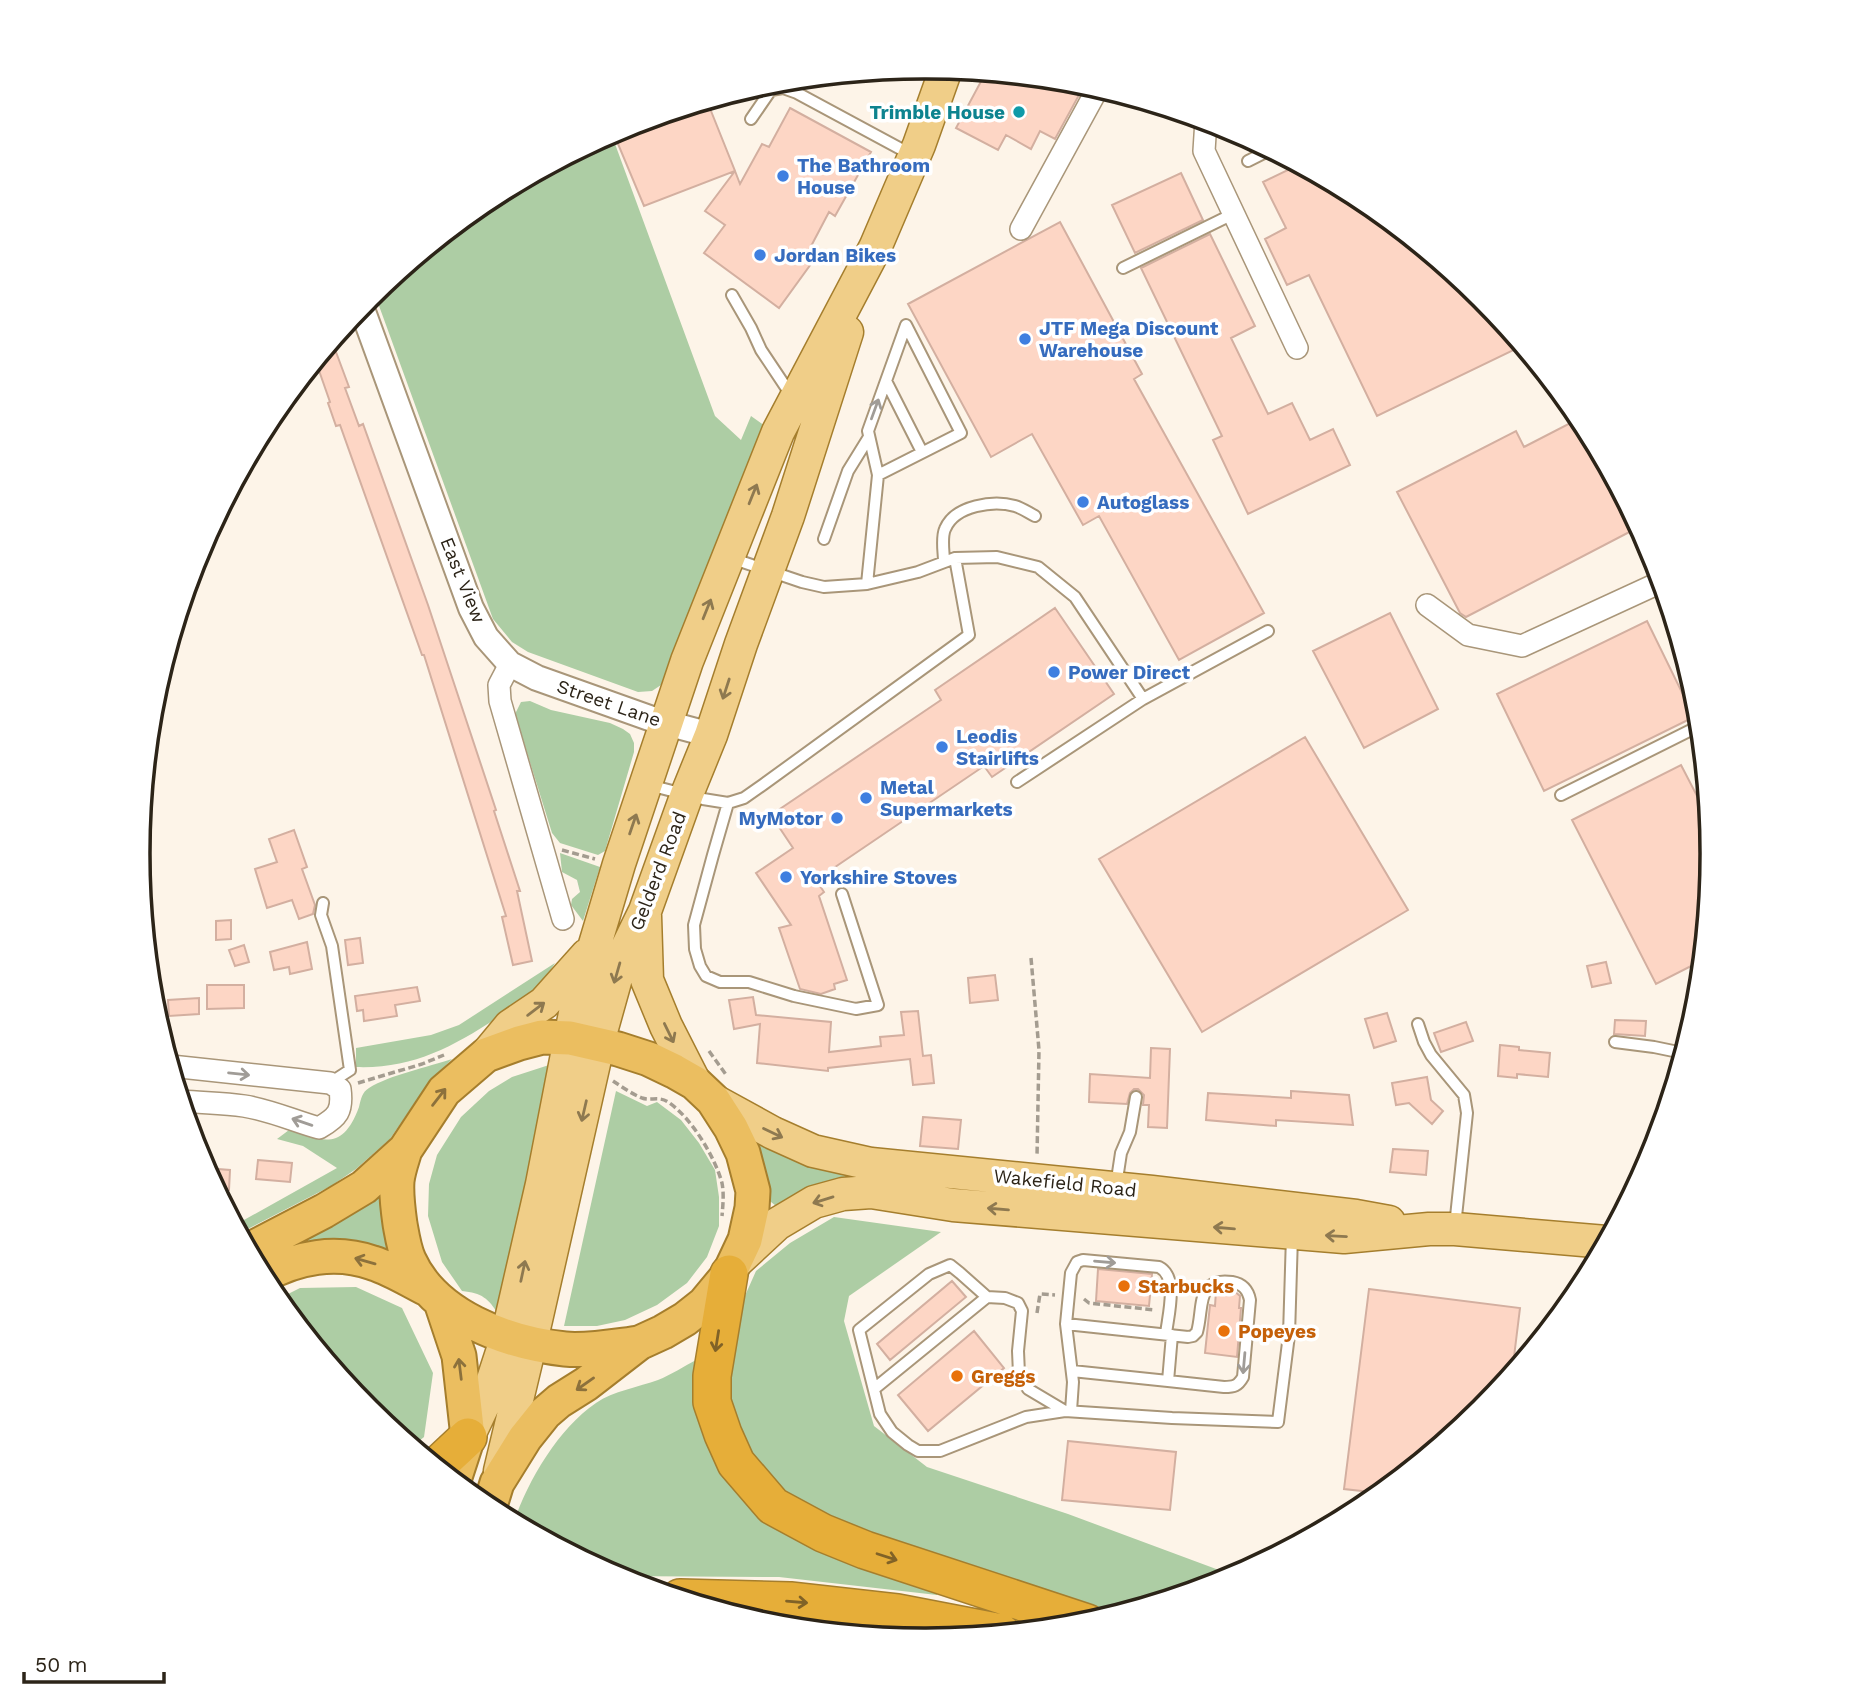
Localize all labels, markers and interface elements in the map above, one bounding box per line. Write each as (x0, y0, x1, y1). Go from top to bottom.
place label: Trimble House (869, 101, 1005, 124)
marker: Trimble House (1011, 104, 1027, 120)
place label: The Bathroom House (797, 154, 930, 199)
marker: The Bathroom House (775, 168, 791, 184)
place label: Jordan Bikes (774, 244, 896, 267)
marker: Jordan Bikes (752, 247, 768, 263)
place label: JTF Mega Discount Warehouse (1039, 317, 1219, 362)
marker: JTF Mega Discount Warehouse (1017, 331, 1033, 347)
one-way arrow (870, 399, 883, 421)
one-way arrow (748, 483, 761, 505)
place label: Autoglass (1097, 491, 1189, 514)
marker: Autoglass (1075, 494, 1091, 510)
street label: East View (435, 534, 491, 626)
one-way arrow (702, 599, 715, 621)
place label: Power Direct (1068, 661, 1191, 684)
marker: Power Direct (1046, 664, 1062, 680)
street label: Street Lane (554, 674, 664, 732)
one-way arrow (719, 678, 731, 700)
place label: Leodis Stairlifts (956, 725, 1039, 770)
marker: Leodis Stairlifts (934, 739, 950, 755)
place label: Metal Supermarkets (880, 776, 1013, 821)
marker: Metal Supermarkets (858, 790, 874, 806)
place label: MyMotor (739, 807, 824, 830)
street label: Gelderd Road (625, 808, 691, 934)
marker: MyMotor (829, 810, 845, 826)
one-way arrow (628, 814, 640, 836)
place label: Yorkshire Stoves (800, 866, 957, 889)
marker: Yorkshire Stoves (778, 869, 794, 885)
one-way arrow (610, 962, 623, 984)
one-way arrow (526, 1002, 544, 1017)
one-way arrow (663, 1022, 677, 1043)
one-way arrow (227, 1067, 250, 1080)
one-way arrow (432, 1089, 447, 1107)
one-way arrow (576, 1099, 590, 1122)
one-way arrow (291, 1115, 313, 1127)
one-way arrow (762, 1126, 783, 1140)
street label: Wakefield Road (992, 1164, 1138, 1202)
one-way arrow (812, 1195, 834, 1207)
one-way arrow (987, 1202, 1009, 1215)
one-way arrow (1213, 1221, 1236, 1234)
one-way arrow (1326, 1229, 1348, 1242)
one-way arrow (354, 1254, 377, 1267)
one-way arrow (1094, 1256, 1116, 1269)
one-way arrow (516, 1260, 530, 1283)
place label: Starbucks (1138, 1275, 1234, 1298)
marker: Starbucks (1116, 1278, 1132, 1294)
place label: Popeyes (1238, 1320, 1316, 1343)
marker: Popeyes (1216, 1323, 1232, 1339)
one-way arrow (710, 1329, 723, 1352)
one-way arrow (1237, 1351, 1250, 1374)
one-way arrow (454, 1358, 467, 1381)
place label: Greggs (971, 1365, 1035, 1388)
marker: Greggs (949, 1368, 965, 1384)
one-way arrow (576, 1377, 595, 1391)
one-way arrow (876, 1552, 898, 1565)
one-way arrow (785, 1596, 808, 1609)
scale bar (24, 1640, 164, 1684)
text: 50 m (35, 1652, 87, 1677)

